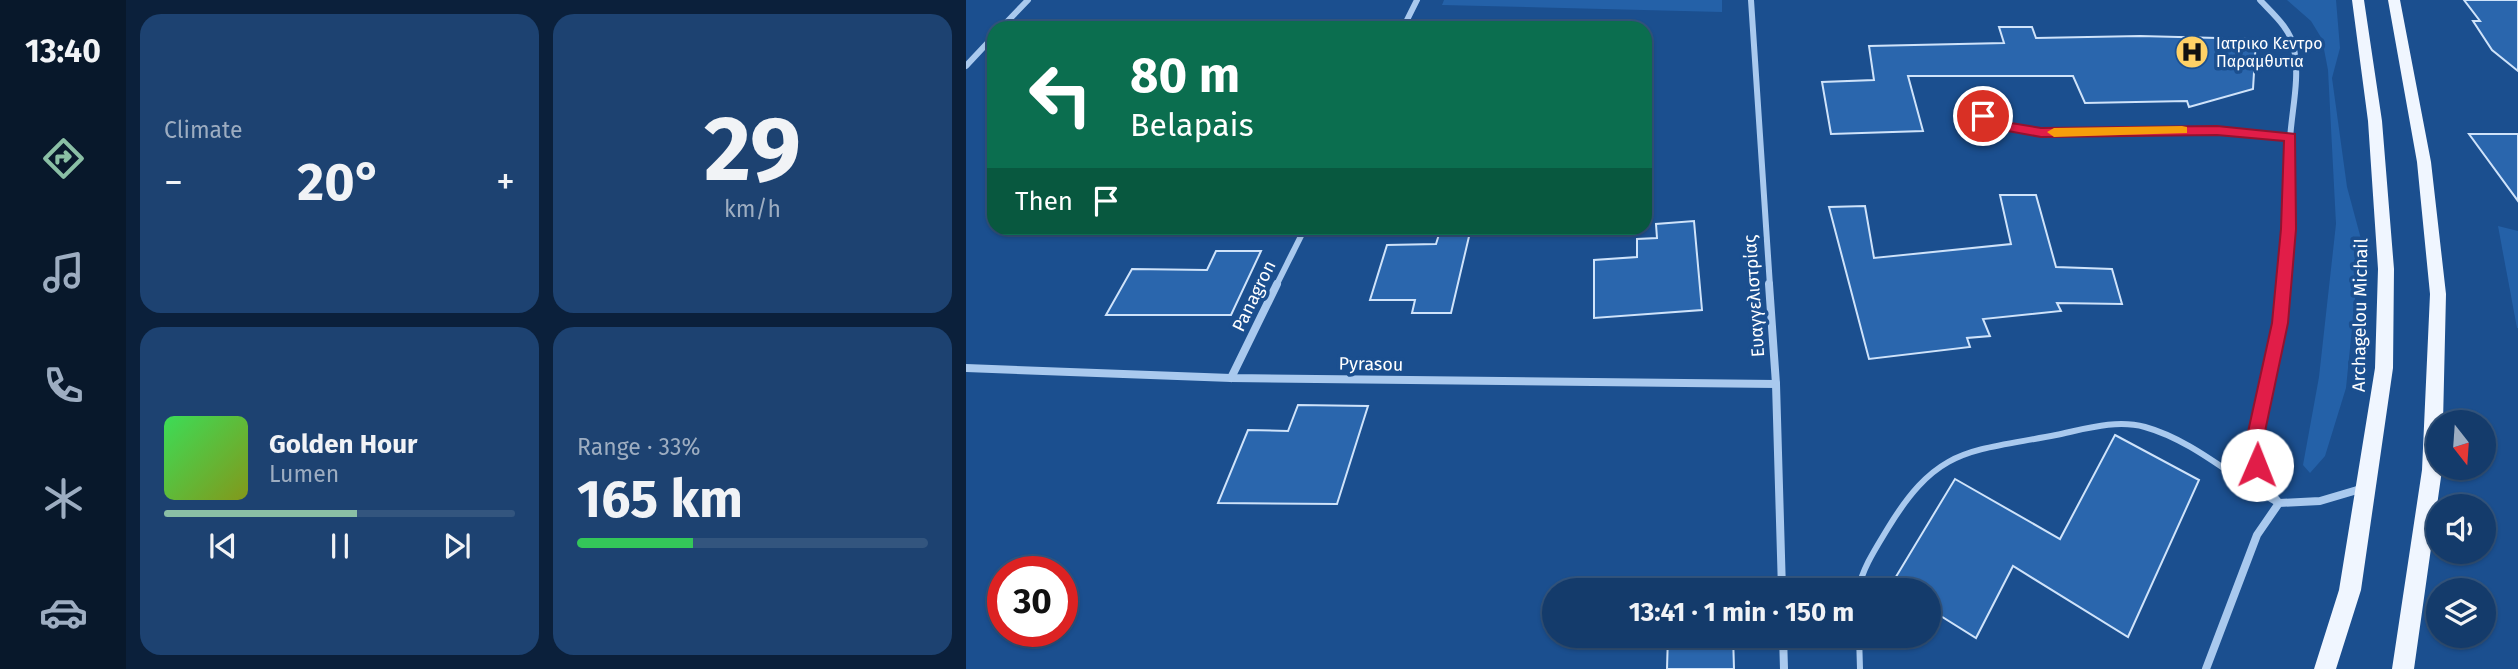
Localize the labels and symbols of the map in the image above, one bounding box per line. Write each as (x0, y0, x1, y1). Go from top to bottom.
hospital icon: Ιατρικο Κεντρο Παραμθυτια (2173, 33, 2211, 71)
place label: Ιατρικο Κεντρο Παραμθυτια (2216, 34, 2323, 71)
pin (1953, 86, 2013, 146)
street label: Ευαγγελιστρίας (1739, 234, 1769, 358)
street label: Archagelou Michail (2348, 238, 2372, 392)
street label: Panagron (1227, 257, 1281, 335)
street label: Pyrasou (1339, 352, 1403, 376)
north arrow (2426, 410, 2496, 480)
position arrow (2220, 428, 2294, 502)
speed limit sign: 30 (987, 556, 1078, 647)

